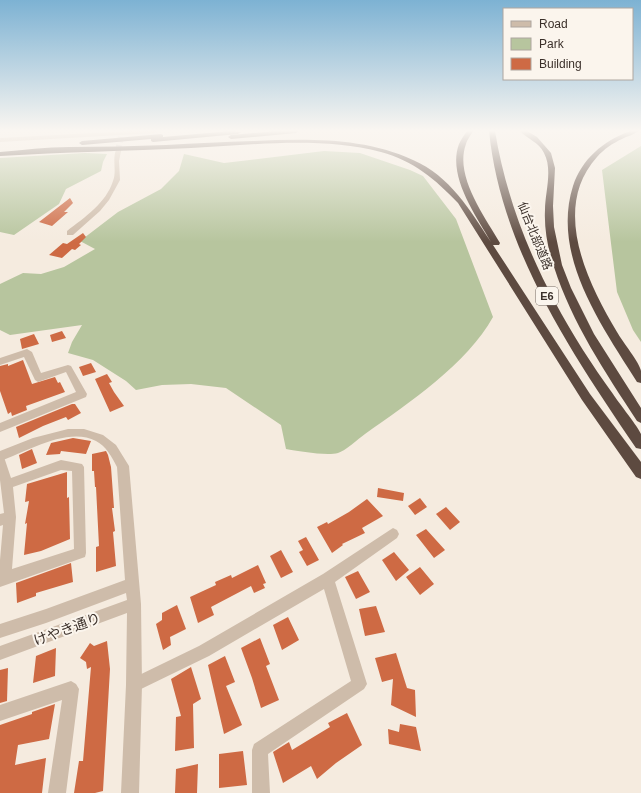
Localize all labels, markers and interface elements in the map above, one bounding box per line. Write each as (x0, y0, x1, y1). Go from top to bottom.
legend (503, 8, 633, 80)
text: Road (539, 17, 568, 31)
text: Park (539, 37, 565, 51)
text: Building (539, 57, 582, 71)
street label: 仙台北部道路 (515, 200, 555, 272)
road number: E6 (536, 287, 558, 305)
street label: けやき通り (31, 610, 103, 648)

